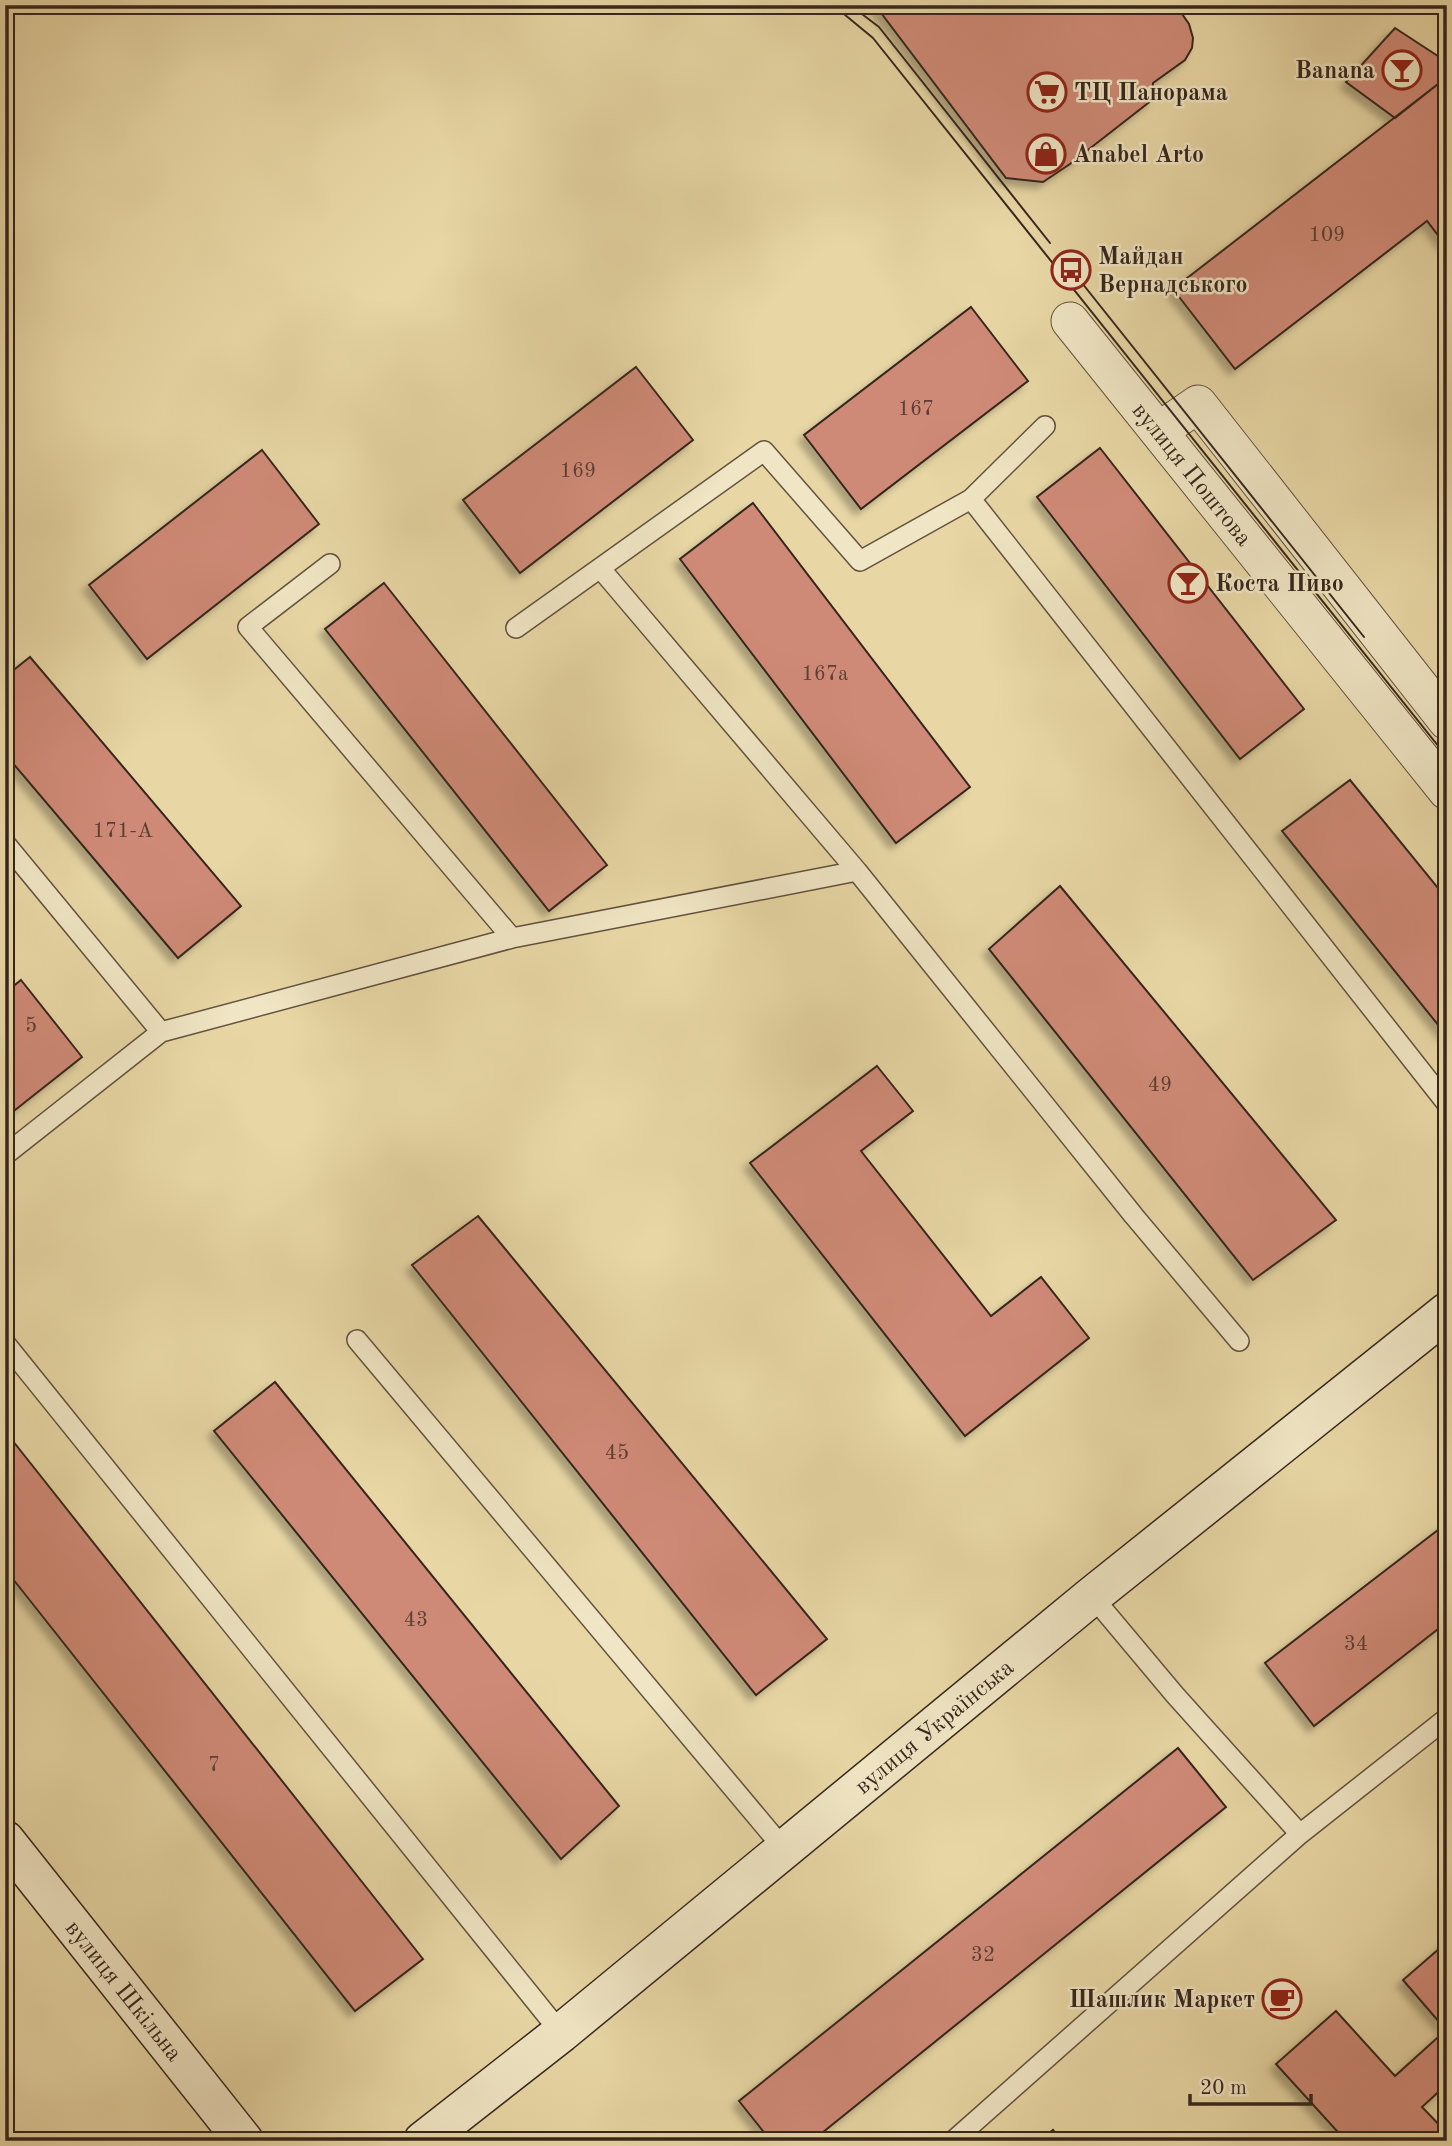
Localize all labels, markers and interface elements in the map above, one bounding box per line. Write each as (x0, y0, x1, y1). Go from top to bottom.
bar icon: Banana (1381, 49, 1423, 91)
place label: Banana (1295, 60, 1375, 84)
supermarket icon: ТЦ Панорама (1026, 71, 1068, 113)
place label: ТЦ Панорама (1074, 82, 1228, 106)
shop icon: Anabel Arto (1025, 133, 1067, 175)
place label: Anabel Arto (1073, 144, 1204, 168)
house number: 109 (1309, 225, 1345, 246)
place label: Майдан Вернадського (1098, 246, 1248, 298)
bus stop icon: Майдан Вернадського (1050, 249, 1092, 291)
house number: 167 (898, 399, 934, 420)
street label: вулиця Поштова (1127, 399, 1256, 551)
house number: 169 (560, 461, 596, 482)
bar icon: Коста Пиво (1167, 562, 1209, 604)
place label: Коста Пиво (1215, 573, 1344, 597)
house number: 167а (802, 664, 848, 685)
house number: 171-А (93, 821, 153, 842)
house number: 5 (25, 1016, 37, 1037)
house number: 49 (1148, 1075, 1172, 1096)
house number: 45 (605, 1443, 629, 1464)
house number: 43 (404, 1610, 428, 1631)
house number: 34 (1344, 1634, 1368, 1655)
street label: вулиця Українська (851, 1656, 1019, 1800)
house number: 7 (208, 1755, 220, 1776)
street label: вулиця Шкільна (60, 1917, 186, 2067)
house number: 32 (971, 1945, 995, 1966)
cafe icon: Шашлик Маркет (1261, 1978, 1303, 2020)
place label: Шашлик Маркет (1069, 1989, 1255, 2013)
scale bar (1190, 2062, 1310, 2106)
text: 20 m (1200, 2078, 1247, 2099)

